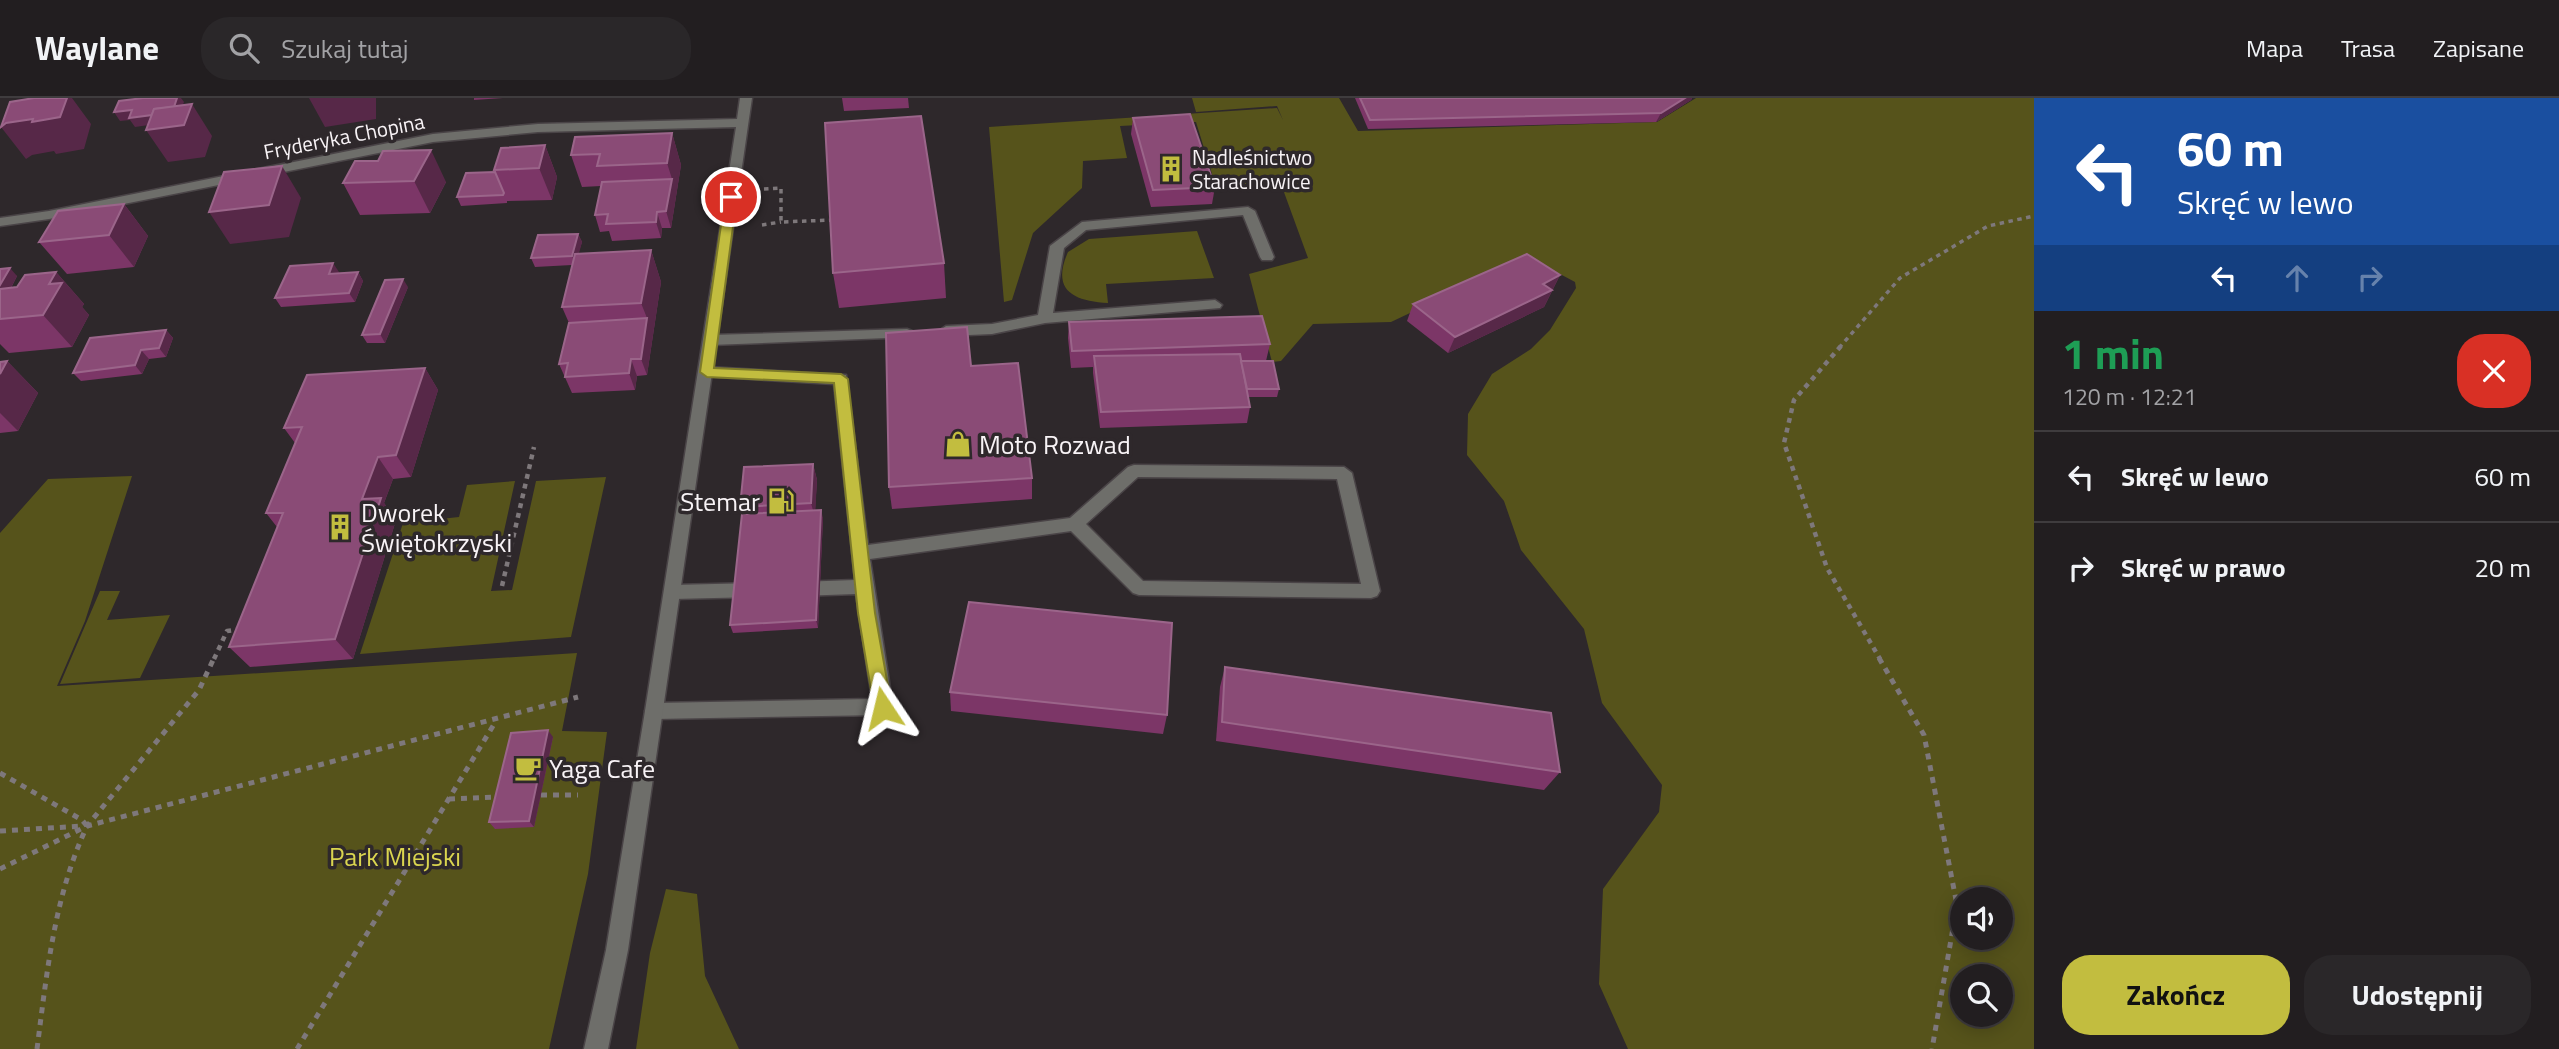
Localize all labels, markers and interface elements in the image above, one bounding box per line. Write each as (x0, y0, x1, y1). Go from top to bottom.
search box (201, 17, 691, 80)
text: Waylane (35, 23, 159, 73)
icon: search (225, 29, 263, 67)
text: Szukaj tutaj (281, 29, 408, 68)
text: Mapa (2246, 30, 2303, 66)
text: Trasa (2341, 30, 2395, 66)
text: Zapisane (2433, 30, 2524, 66)
street label: Fryderyka Chopina (261, 105, 428, 167)
text: 60 m (2177, 110, 2284, 185)
icon: left (2062, 126, 2153, 217)
place label: Nadleśnictwo Starachowice (1192, 141, 1312, 197)
building icon: Nadleśnictwo Starachowice (1156, 154, 1186, 184)
pin (701, 167, 761, 227)
icon: arrive (712, 178, 750, 216)
text: Skręć w lewo (2177, 178, 2354, 226)
icon: left (2205, 259, 2243, 297)
icon: ahead (2278, 259, 2316, 297)
icon: right (2351, 259, 2389, 297)
text: 1 min (2062, 321, 2164, 385)
button: close (2457, 334, 2531, 408)
text: 120 m · 12:21 (2062, 379, 2197, 414)
place label: Moto Rozwad (979, 425, 1131, 464)
shop icon: Moto Rozwad (943, 429, 973, 459)
text: Skręć w lewo (2121, 457, 2269, 496)
text: 60 m (2474, 457, 2531, 496)
icon: left (2062, 458, 2100, 496)
place label: Stemar (680, 482, 760, 521)
fuel station icon: Stemar (766, 486, 796, 516)
place label: Dworek Świętokrzyski (361, 493, 512, 562)
building icon: Dworek Świętokrzyski (325, 512, 355, 542)
text: Skręć w prawo (2121, 548, 2286, 587)
text: 20 m (2474, 548, 2531, 587)
icon: right (2062, 549, 2100, 587)
position arrow (846, 671, 920, 745)
place label: Yaga Cafe (549, 749, 655, 788)
cafe icon: Yaga Cafe (513, 753, 543, 783)
park label: Park Miejski (329, 837, 461, 876)
map controls (1950, 887, 2013, 1027)
button: sound (1950, 887, 2013, 950)
button: Zakończ (2062, 955, 2290, 1035)
button: Udostępnij (2304, 955, 2531, 1035)
button: search (1950, 964, 2013, 1027)

